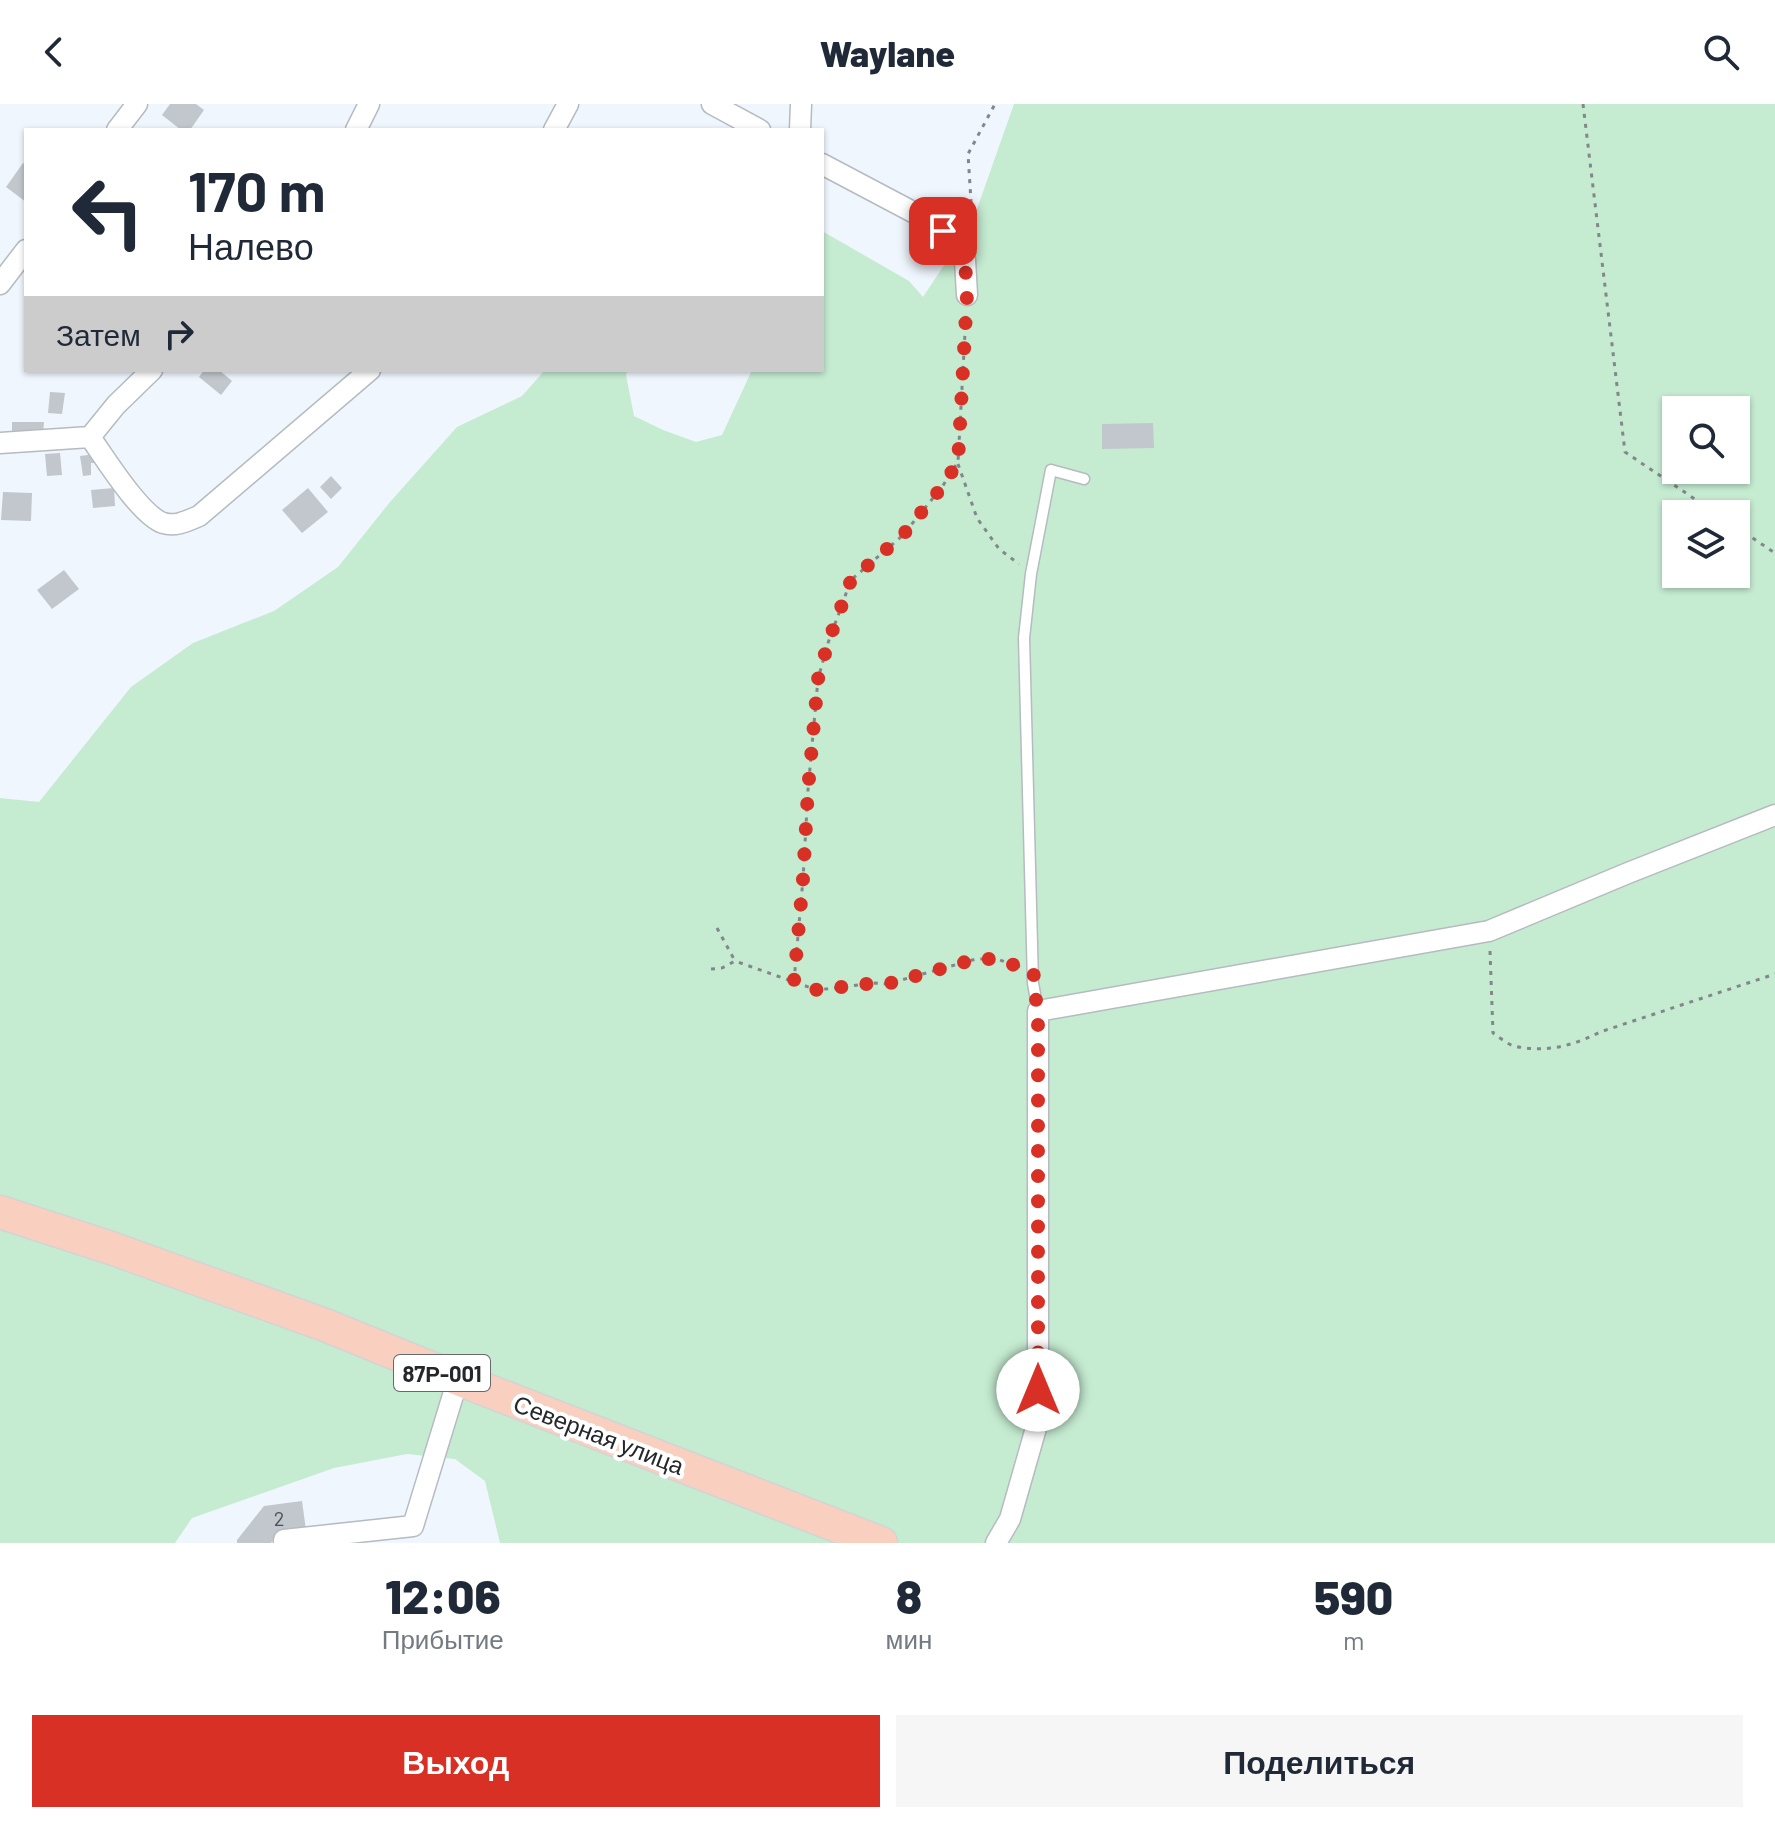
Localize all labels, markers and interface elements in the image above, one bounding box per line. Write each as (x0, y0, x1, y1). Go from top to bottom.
icon: back (32, 30, 76, 74)
icon: search (1699, 30, 1743, 74)
text: Waylane (820, 31, 955, 74)
text: 170 m (188, 156, 325, 223)
icon: left (56, 160, 160, 264)
pin (909, 197, 977, 265)
icon: arrive (921, 209, 965, 253)
text: Налево (188, 224, 314, 267)
icon: right (157, 312, 201, 356)
text: Затем (56, 316, 141, 352)
map controls (1662, 396, 1750, 588)
button: search (1662, 396, 1750, 484)
button: layers (1662, 500, 1750, 588)
position arrow (996, 1348, 1080, 1432)
road number: 87Р-001 (394, 1355, 490, 1391)
street label: Северная улица (510, 1388, 689, 1480)
house number: 2 (274, 1506, 284, 1530)
text: 12:06 (385, 1566, 501, 1624)
text: 8 (896, 1566, 922, 1624)
text: 590 (1314, 1567, 1393, 1625)
text: Прибытие (382, 1623, 504, 1654)
text: мин (886, 1623, 932, 1654)
text: m (1343, 1624, 1364, 1655)
button: Выход (32, 1715, 880, 1807)
button: Поделиться (896, 1715, 1743, 1807)

